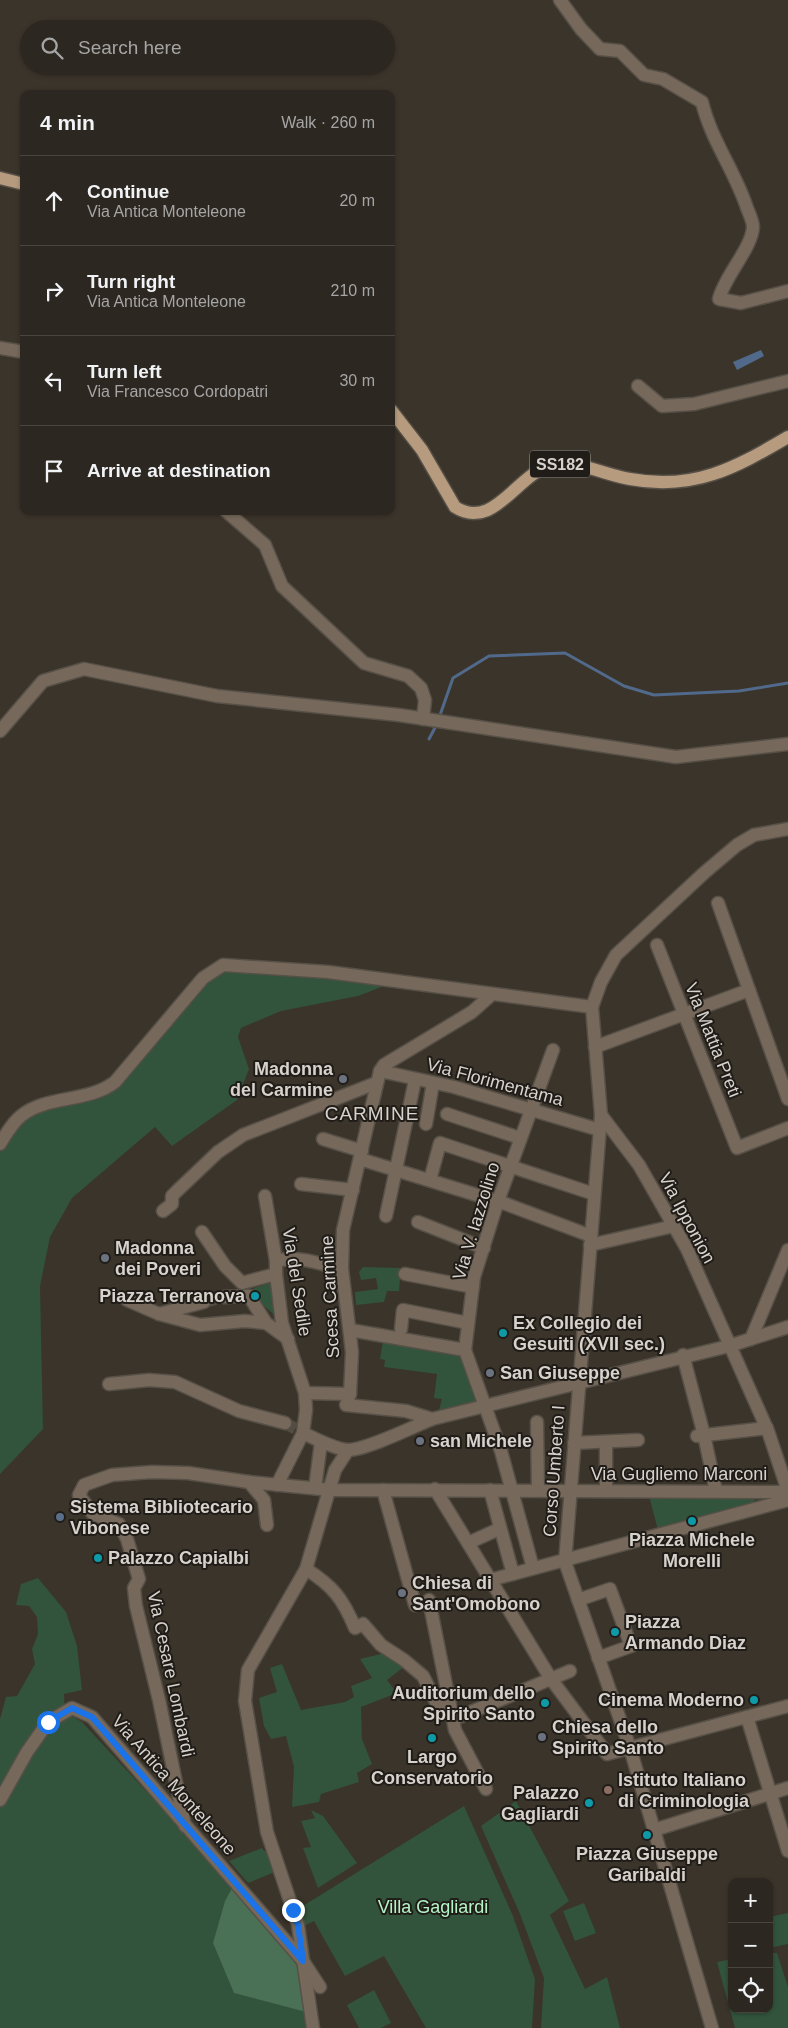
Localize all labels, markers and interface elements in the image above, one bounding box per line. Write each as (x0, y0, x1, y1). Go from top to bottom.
search box (20, 20, 395, 75)
icon: search (38, 34, 66, 62)
text: Search here (78, 37, 182, 58)
text: 4 min (40, 111, 95, 134)
text: Walk · 260 m (281, 114, 375, 131)
text: Continue (87, 181, 169, 202)
icon: ahead (40, 187, 68, 215)
text: 20 m (339, 192, 375, 209)
text: Via Antica Monteleone (87, 203, 246, 220)
text: Turn right (87, 271, 175, 292)
icon: right (40, 277, 68, 305)
text: 210 m (331, 282, 375, 299)
text: Via Antica Monteleone (87, 293, 246, 310)
text: Turn left (87, 361, 162, 382)
icon: left (40, 367, 68, 395)
text: 30 m (339, 372, 375, 389)
text: Via Francesco Cordopatri (87, 383, 268, 400)
road number: SS182 (530, 450, 590, 478)
icon: arrive (40, 457, 68, 485)
text: Arrive at destination (87, 460, 271, 481)
street label: Via Mattia Preti (681, 980, 745, 1100)
street label: Via Florimentama (424, 1054, 567, 1110)
place label: Madonna del Carmine (230, 1059, 334, 1100)
marker: Madonna del Carmine (337, 1073, 349, 1085)
district label: CARMINE (325, 1103, 419, 1124)
street label: Via V. Iazzolino (449, 1160, 503, 1282)
street label: Via Ipponion (655, 1169, 719, 1267)
street label: Via del Sedile (279, 1226, 315, 1338)
street label: Scesa Carmine (317, 1235, 343, 1359)
place label: Madonna dei Poveri (115, 1238, 201, 1279)
marker: Madonna dei Poveri (99, 1252, 111, 1264)
place label: Piazza Terranova (99, 1286, 246, 1306)
marker: Piazza Terranova (249, 1290, 261, 1302)
place label: Ex Collegio dei Gesuiti (XVII sec.) (513, 1313, 665, 1354)
marker: Ex Collegio dei Gesuiti (XVII sec.) (497, 1327, 509, 1339)
place label: San Giuseppe (500, 1363, 620, 1383)
marker: San Giuseppe (484, 1367, 496, 1379)
street label: Corso Umberto I (539, 1404, 569, 1538)
place label: san Michele (430, 1431, 532, 1451)
marker: san Michele (414, 1435, 426, 1447)
street label: Via Gugliemo Marconi (591, 1464, 767, 1484)
place label: Sistema Bibliotecario Vibonese (70, 1497, 253, 1538)
marker: Sistema Bibliotecario Vibonese (54, 1511, 66, 1523)
marker: Piazza Michele Morelli (686, 1515, 698, 1527)
place label: Piazza Michele Morelli (629, 1530, 755, 1571)
place label: Palazzo Capialbi (108, 1548, 249, 1568)
marker: Palazzo Capialbi (92, 1552, 104, 1564)
place label: Chiesa di Sant'Omobono (412, 1573, 540, 1614)
marker: Chiesa di Sant'Omobono (396, 1587, 408, 1599)
street label: Via Cesare Lombardi (144, 1589, 198, 1759)
place label: Piazza Armando Diaz (625, 1612, 746, 1653)
marker: Piazza Armando Diaz (609, 1626, 621, 1638)
place label: Auditorium dello Spirito Santo (392, 1683, 535, 1724)
place label: Cinema Moderno (598, 1690, 744, 1710)
marker: Cinema Moderno (748, 1694, 760, 1706)
marker: Auditorium dello Spirito Santo (539, 1697, 551, 1709)
route start (37, 1711, 60, 1734)
street label: Via Antica Monteleone (108, 1711, 240, 1859)
place label: Chiesa dello Spirito Santo (552, 1717, 664, 1758)
marker: Chiesa dello Spirito Santo (536, 1731, 548, 1743)
marker: Largo Conservatorio (426, 1732, 438, 1744)
place label: Largo Conservatorio (371, 1747, 493, 1788)
place label: Istituto Italiano di Criminologia (618, 1770, 750, 1811)
place label: Palazzo Gagliardi (501, 1783, 579, 1824)
marker: Istituto Italiano di Criminologia (602, 1784, 614, 1796)
marker: Palazzo Gagliardi (583, 1797, 595, 1809)
marker: Piazza Giuseppe Garibaldi (641, 1829, 653, 1841)
place label: Piazza Giuseppe Garibaldi (576, 1844, 718, 1885)
map controls (728, 1878, 773, 2013)
button: + (728, 1878, 773, 1923)
park label: Villa Gagliardi (378, 1897, 488, 1917)
route end (282, 1899, 305, 1922)
button: − (728, 1923, 773, 1968)
button: locate (728, 1968, 773, 2013)

